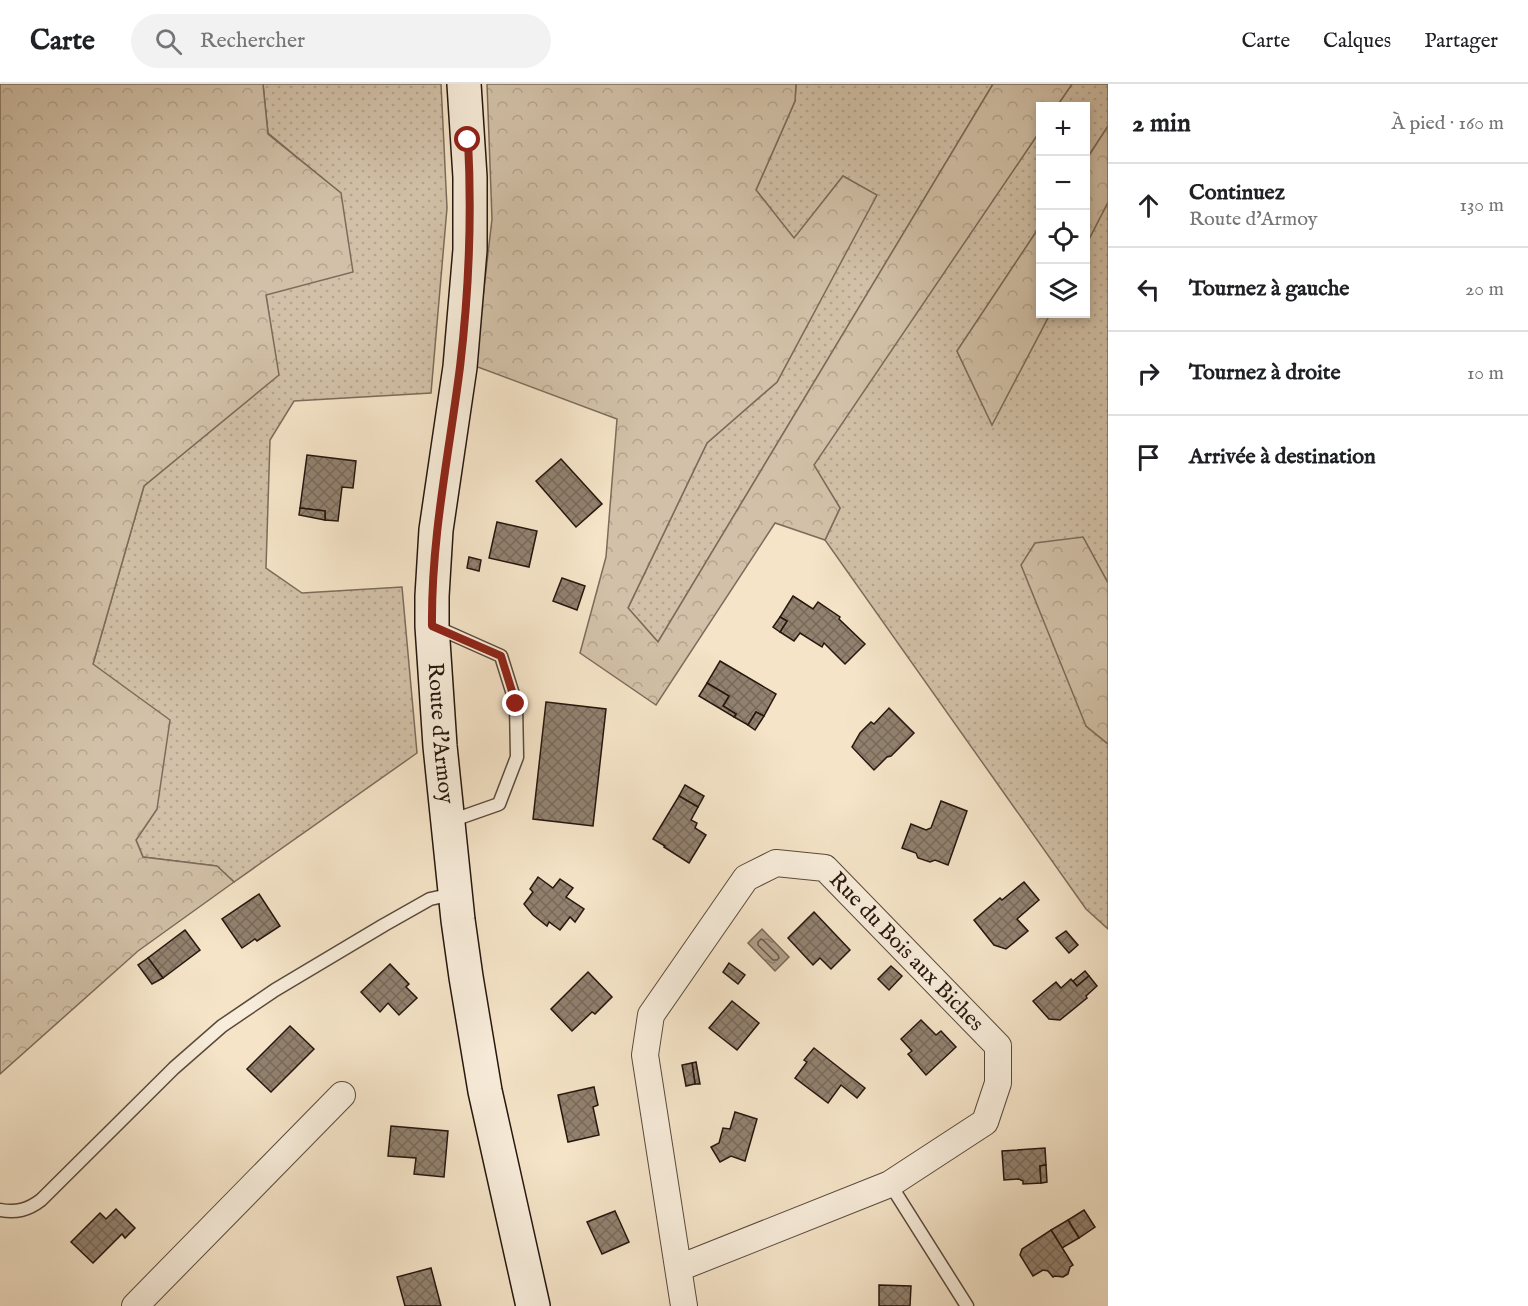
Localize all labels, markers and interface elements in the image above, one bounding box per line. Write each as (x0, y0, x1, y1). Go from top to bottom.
search box (131, 14, 551, 68)
text: Carte (30, 24, 95, 59)
icon: search (152, 25, 185, 58)
text: Rechercher (200, 27, 305, 55)
text: Carte (1241, 28, 1290, 55)
text: Calques (1323, 28, 1391, 55)
text: Partager (1424, 28, 1498, 55)
map controls (1036, 102, 1090, 318)
button: + (1036, 102, 1090, 156)
text: 2 min (1132, 107, 1191, 140)
text: À pied · 160 m (1392, 111, 1504, 136)
route start (454, 126, 480, 152)
button: − (1036, 156, 1090, 210)
text: Continuez (1189, 179, 1285, 207)
icon: ahead (1132, 189, 1165, 222)
text: 130 m (1459, 193, 1504, 218)
text: Route d'Armoy (1189, 207, 1318, 232)
button: locate (1036, 210, 1090, 264)
button: layers (1036, 264, 1090, 318)
icon: left (1132, 273, 1165, 306)
text: Tournez à gauche (1189, 275, 1349, 303)
text: 20 m (1465, 277, 1504, 302)
icon: right (1132, 357, 1165, 390)
text: Tournez à droite (1189, 359, 1340, 387)
text: 10 m (1467, 361, 1504, 386)
icon: arrive (1132, 441, 1165, 474)
text: Arrivée à destination (1189, 443, 1376, 471)
street label: Route d'Armoy (420, 662, 460, 805)
route end (502, 690, 528, 716)
street label: Rue du Bois aux Biches (823, 866, 989, 1038)

